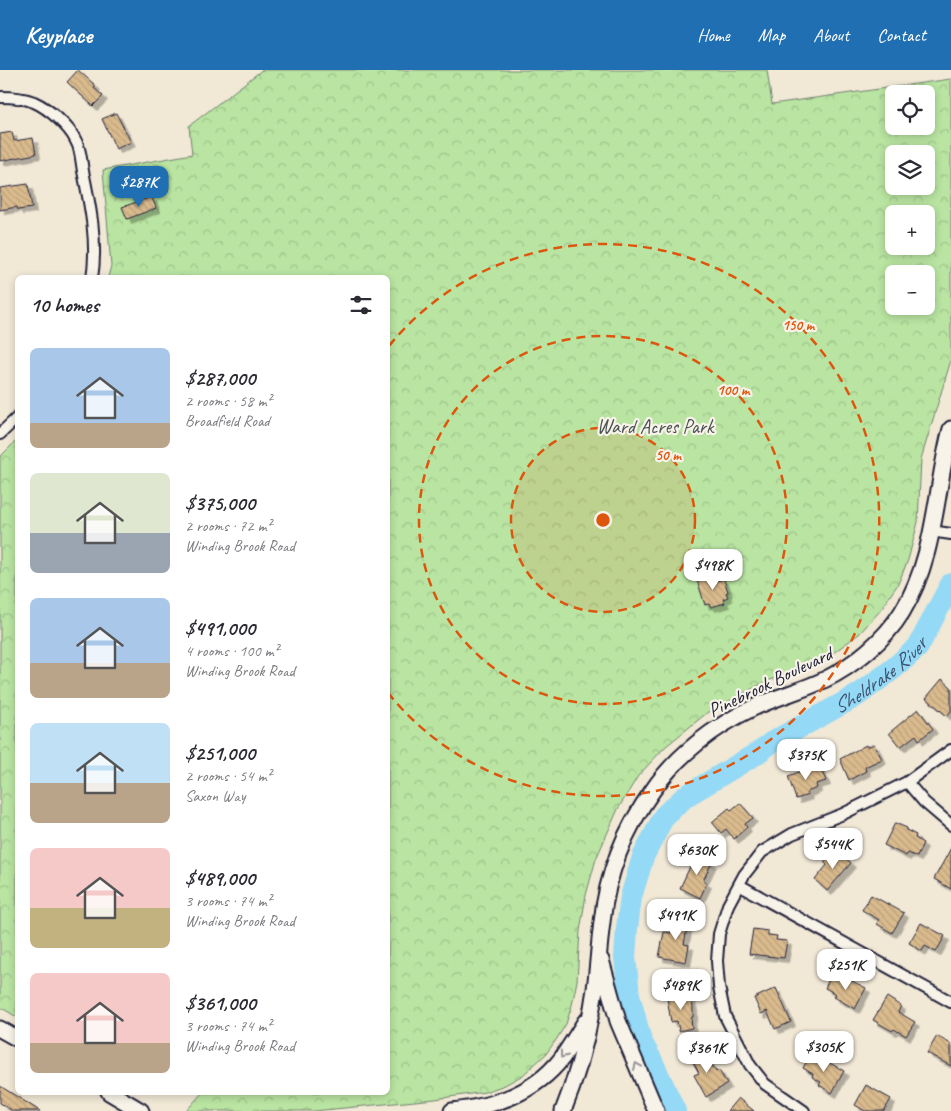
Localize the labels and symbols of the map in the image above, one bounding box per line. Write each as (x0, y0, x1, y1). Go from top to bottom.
pin: $287K (104, 166, 174, 208)
text: 150 m (782, 316, 816, 335)
text: 100 m (717, 381, 751, 400)
park label: Ward Acres Park (597, 414, 715, 439)
text: 50 m (655, 446, 682, 465)
centre of rings (594, 511, 612, 529)
pin: $498K (678, 548, 748, 591)
water label: Sheldrake River (828, 630, 935, 719)
street label: Pinebrook Boulevard (704, 640, 839, 723)
pin: $375K (771, 738, 841, 781)
pin: $544K (798, 828, 868, 870)
pin: $630K (662, 834, 732, 876)
pin: $491K (641, 898, 711, 941)
pin: $251K (811, 948, 881, 991)
pin: $489K (646, 968, 716, 1011)
pin: $305K (789, 1030, 859, 1073)
pin: $361K (672, 1032, 742, 1074)
one-way arrow (560, 1049, 569, 1059)
one-way arrow (633, 1062, 644, 1071)

